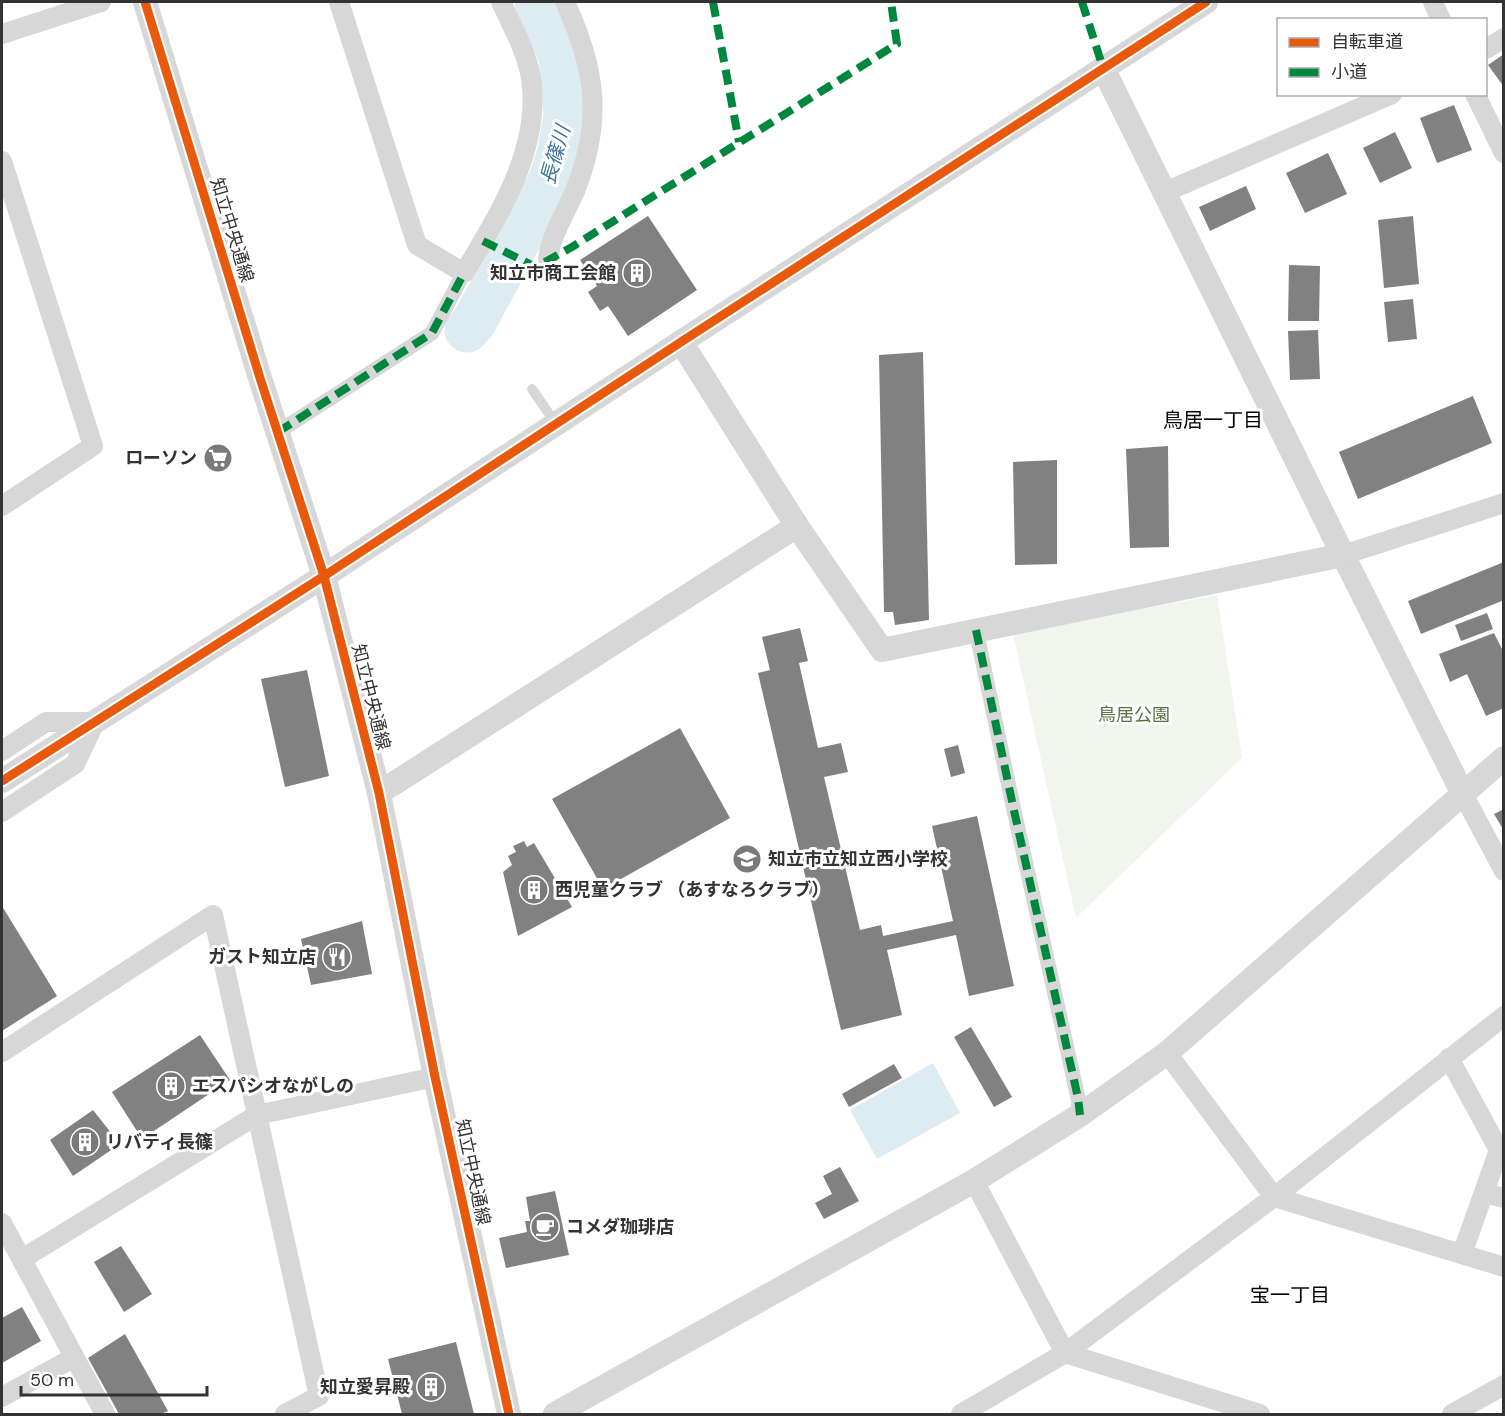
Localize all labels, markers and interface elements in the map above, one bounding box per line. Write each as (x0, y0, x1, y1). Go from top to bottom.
legend (1277, 18, 1487, 96)
text: 自転車道 (1331, 30, 1403, 54)
text: 小道 (1331, 60, 1367, 84)
water label: 長篠川 (534, 121, 576, 187)
street label: 知立中央通線 (205, 175, 259, 285)
building icon: 知立市商工会館 (621, 257, 653, 289)
place label: 知立市商工会館 (490, 261, 616, 285)
district label: 鳥居一丁目 (1163, 407, 1263, 433)
supermarket icon: ローソン (202, 442, 234, 474)
place label: ローソン (125, 446, 197, 470)
street label: 知立中央通線 (346, 642, 396, 752)
park label: 鳥居公園 (1098, 703, 1170, 727)
school or university icon: 知立市立知立西小学校 (731, 843, 763, 875)
place label: 知立市立知立西小学校 (768, 847, 948, 871)
building icon: 西児童クラブ （あすなろクラブ） (518, 874, 550, 906)
place label: 西児童クラブ （あすなろクラブ） (555, 878, 829, 902)
restaurant icon: ガスト知立店 (321, 941, 353, 973)
place label: ガスト知立店 (208, 945, 316, 969)
building icon: エスパシオながしの (155, 1070, 187, 1102)
place label: エスパシオながしの (192, 1074, 354, 1098)
street label: 知立中央通線 (450, 1117, 496, 1227)
building icon: リバティ長篠 (69, 1126, 101, 1158)
place label: リバティ長篠 (106, 1130, 213, 1154)
cafe icon: コメダ珈琲店 (529, 1211, 561, 1243)
place label: コメダ珈琲店 (566, 1215, 674, 1239)
district label: 宝一丁目 (1250, 1282, 1330, 1308)
scale bar (21, 1359, 207, 1397)
text: 50 m (30, 1368, 74, 1392)
building icon: 知立愛昇殿 (415, 1371, 447, 1403)
place label: 知立愛昇殿 (320, 1375, 410, 1399)

